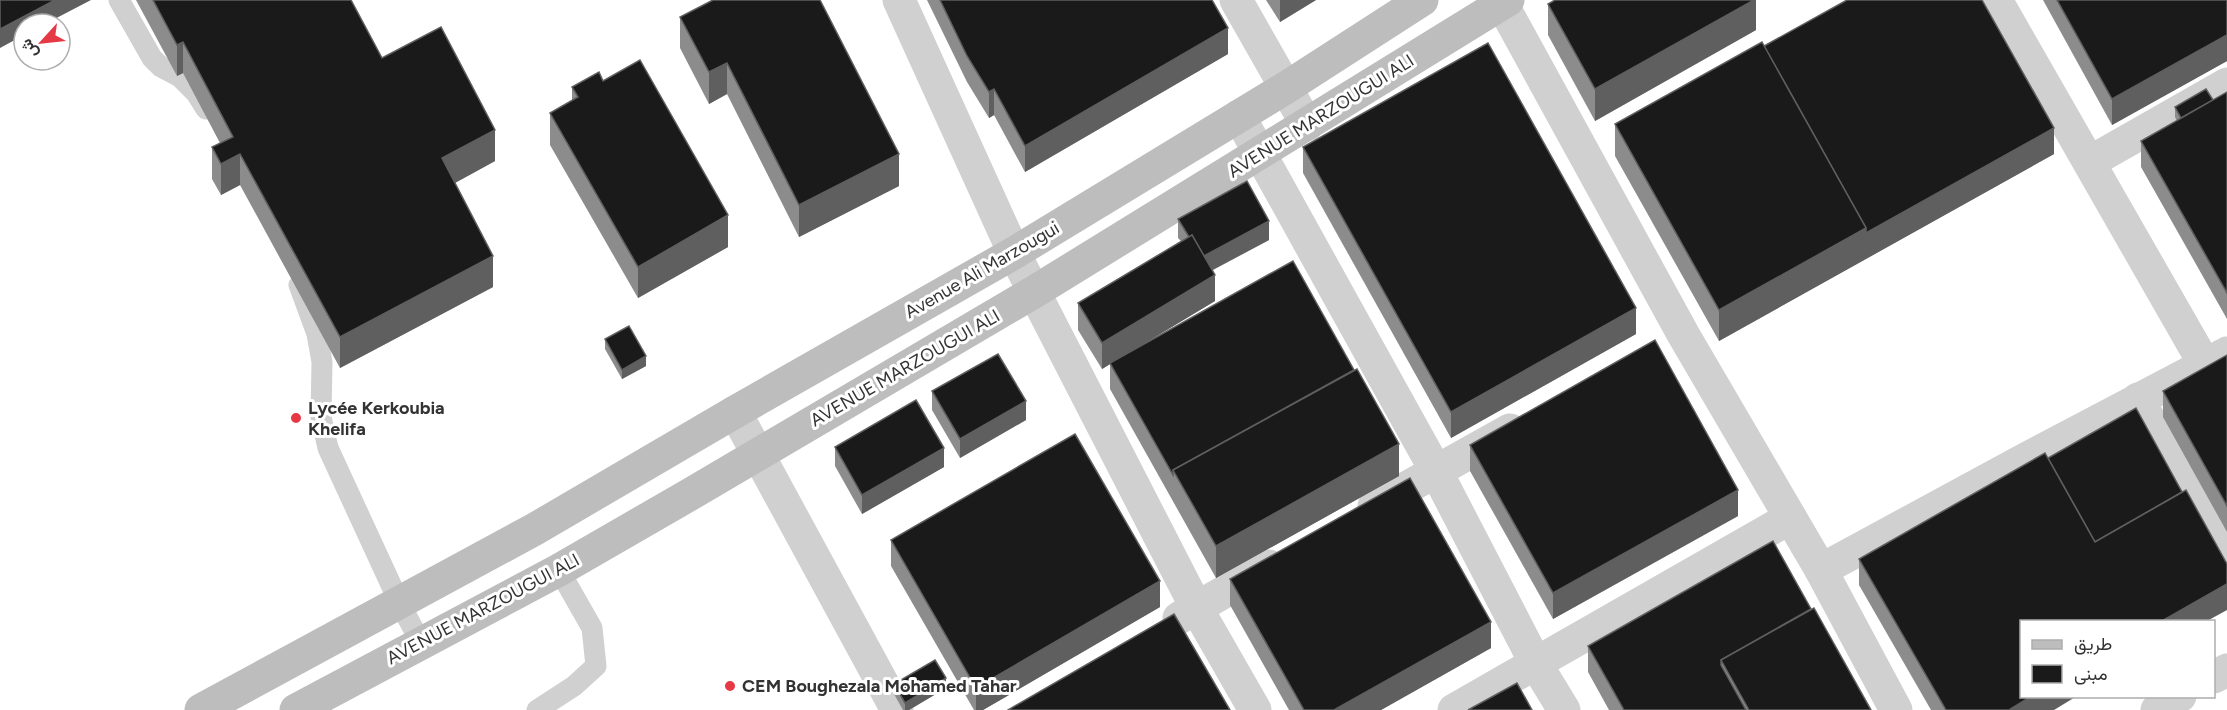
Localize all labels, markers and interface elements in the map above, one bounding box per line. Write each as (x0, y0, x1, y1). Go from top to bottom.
north arrow (12, 12, 72, 72)
text: ش (16, 36, 42, 61)
street label: AVENUE MARZOUGUI ALI (1224, 50, 1418, 182)
street label: Avenue Ali Marzougui (901, 217, 1063, 323)
street label: AVENUE MARZOUGUI ALI (806, 305, 1004, 431)
place label: Lycée Kerkoubia Khelifa (308, 397, 445, 440)
marker: Lycée Kerkoubia Khelifa (289, 411, 303, 425)
street label: AVENUE MARZOUGUI ALI (383, 549, 583, 669)
legend (2020, 620, 2215, 698)
text: طريق (2074, 633, 2112, 655)
text: مبنى (2074, 663, 2108, 685)
place label: CEM Boughezala Mohamed Tahar (742, 675, 1017, 697)
marker: CEM Boughezala Mohamed Tahar (723, 679, 737, 693)

